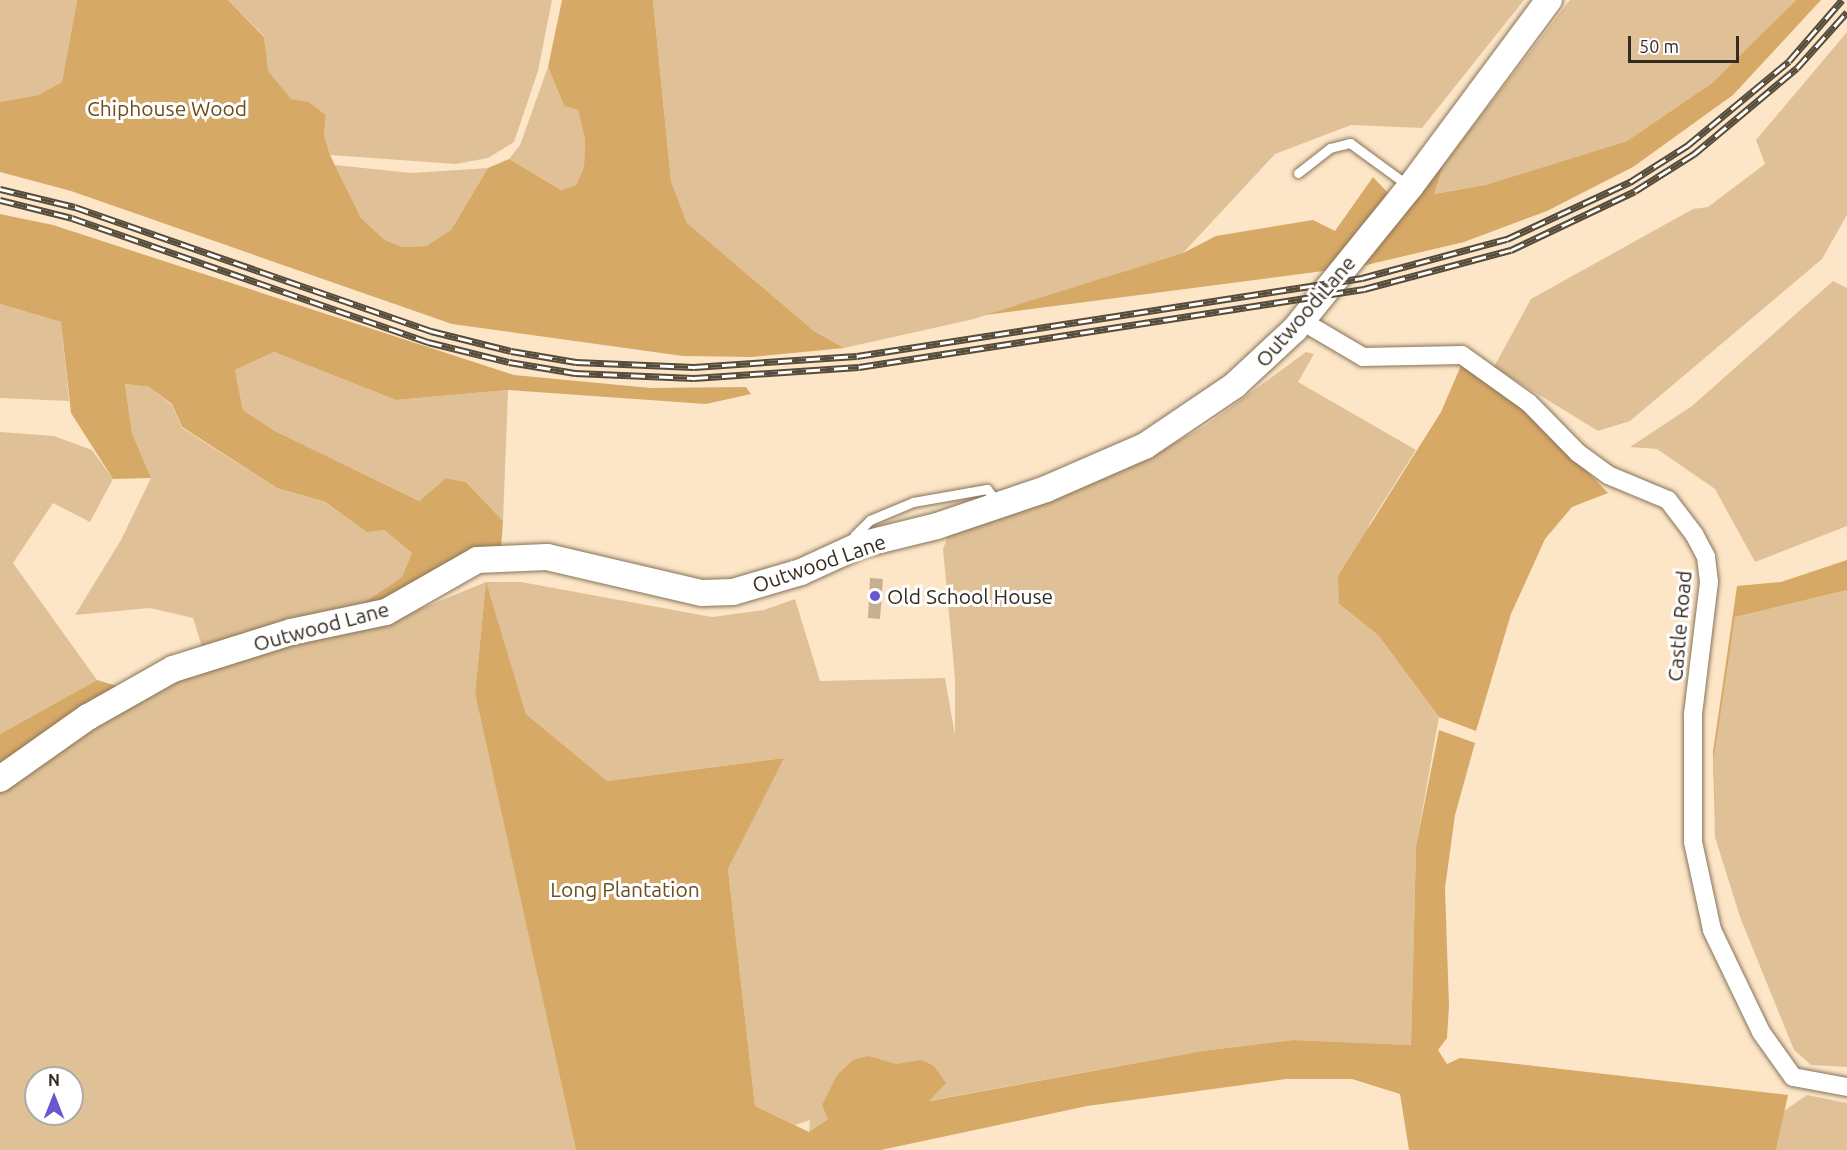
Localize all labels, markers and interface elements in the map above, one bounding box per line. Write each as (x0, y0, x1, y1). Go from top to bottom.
scale bar (1631, 24, 1742, 62)
text: 50 m (1639, 36, 1679, 56)
park label: Chiphouse Wood (87, 95, 247, 121)
street label: Outwood Lane (1250, 250, 1360, 372)
street label: Outwood Lane (749, 528, 889, 598)
street label: Castle Road (1662, 569, 1696, 683)
place label: Old School House (887, 583, 1053, 609)
marker: Old School House (868, 589, 882, 603)
street label: Outwood Lane (250, 596, 392, 656)
park label: Long Plantation (550, 876, 700, 902)
north arrow (24, 1066, 84, 1126)
text: N (48, 1071, 60, 1089)

